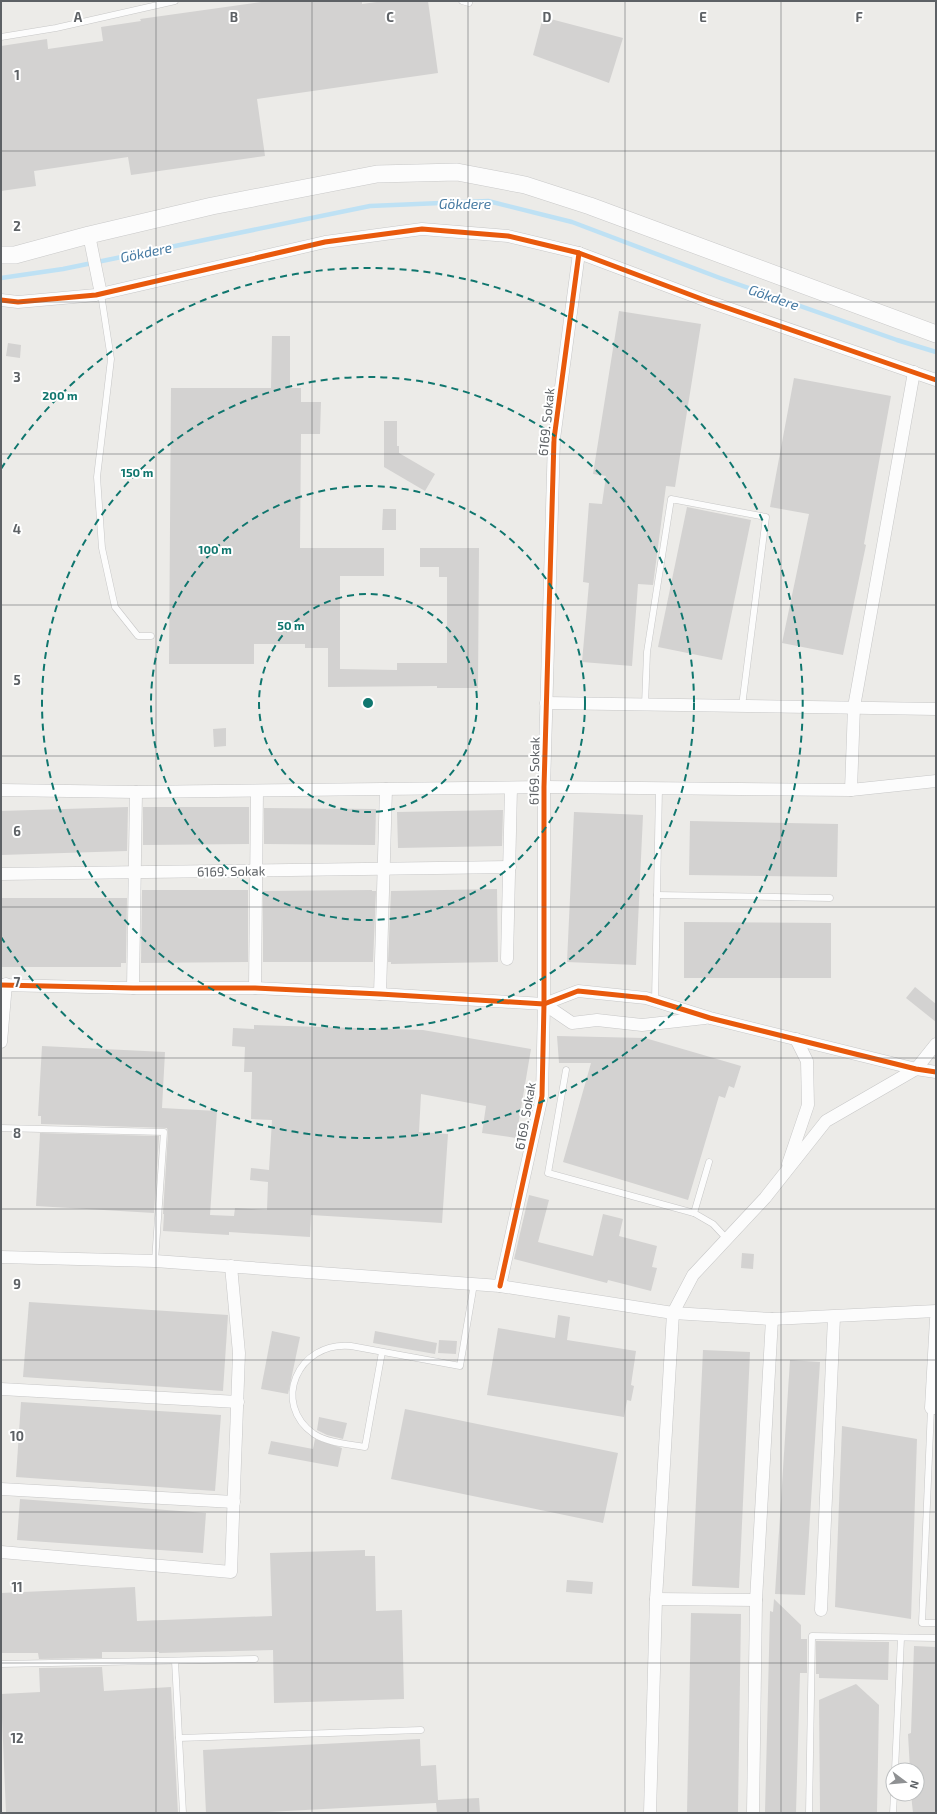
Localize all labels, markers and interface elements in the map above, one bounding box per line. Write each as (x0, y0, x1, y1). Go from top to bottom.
text: A (74, 9, 83, 25)
text: B (230, 9, 238, 25)
text: C (386, 9, 394, 25)
text: D (543, 9, 552, 25)
text: E (699, 9, 707, 25)
text: F (855, 9, 863, 25)
text: 1 (14, 67, 20, 83)
water label: Gökdere (439, 195, 492, 212)
text: 2 (13, 218, 21, 234)
water label: Gökdere (119, 238, 174, 266)
water label: Gökdere (746, 280, 802, 314)
text: 3 (13, 369, 21, 385)
street label: 6169. Sokak (534, 387, 558, 457)
text: 200 m (42, 388, 78, 402)
text: 150 m (121, 465, 153, 479)
text: 4 (13, 521, 21, 537)
text: 100 m (198, 542, 232, 556)
text: 50 m (277, 618, 305, 632)
text: 5 (13, 672, 21, 688)
centre of rings (361, 696, 375, 710)
street label: 6169. Sokak (525, 736, 543, 805)
text: 6 (13, 823, 21, 839)
street label: 6169. Sokak (197, 862, 266, 880)
text: 7 (14, 974, 21, 990)
street label: 6169. Sokak (511, 1081, 539, 1151)
text: 8 (13, 1125, 21, 1141)
text: 9 (13, 1276, 21, 1292)
text: 10 (10, 1428, 24, 1444)
text: 11 (11, 1579, 23, 1595)
text: 12 (10, 1730, 24, 1746)
north arrow (885, 1762, 925, 1802)
text: N (908, 1779, 922, 1791)

